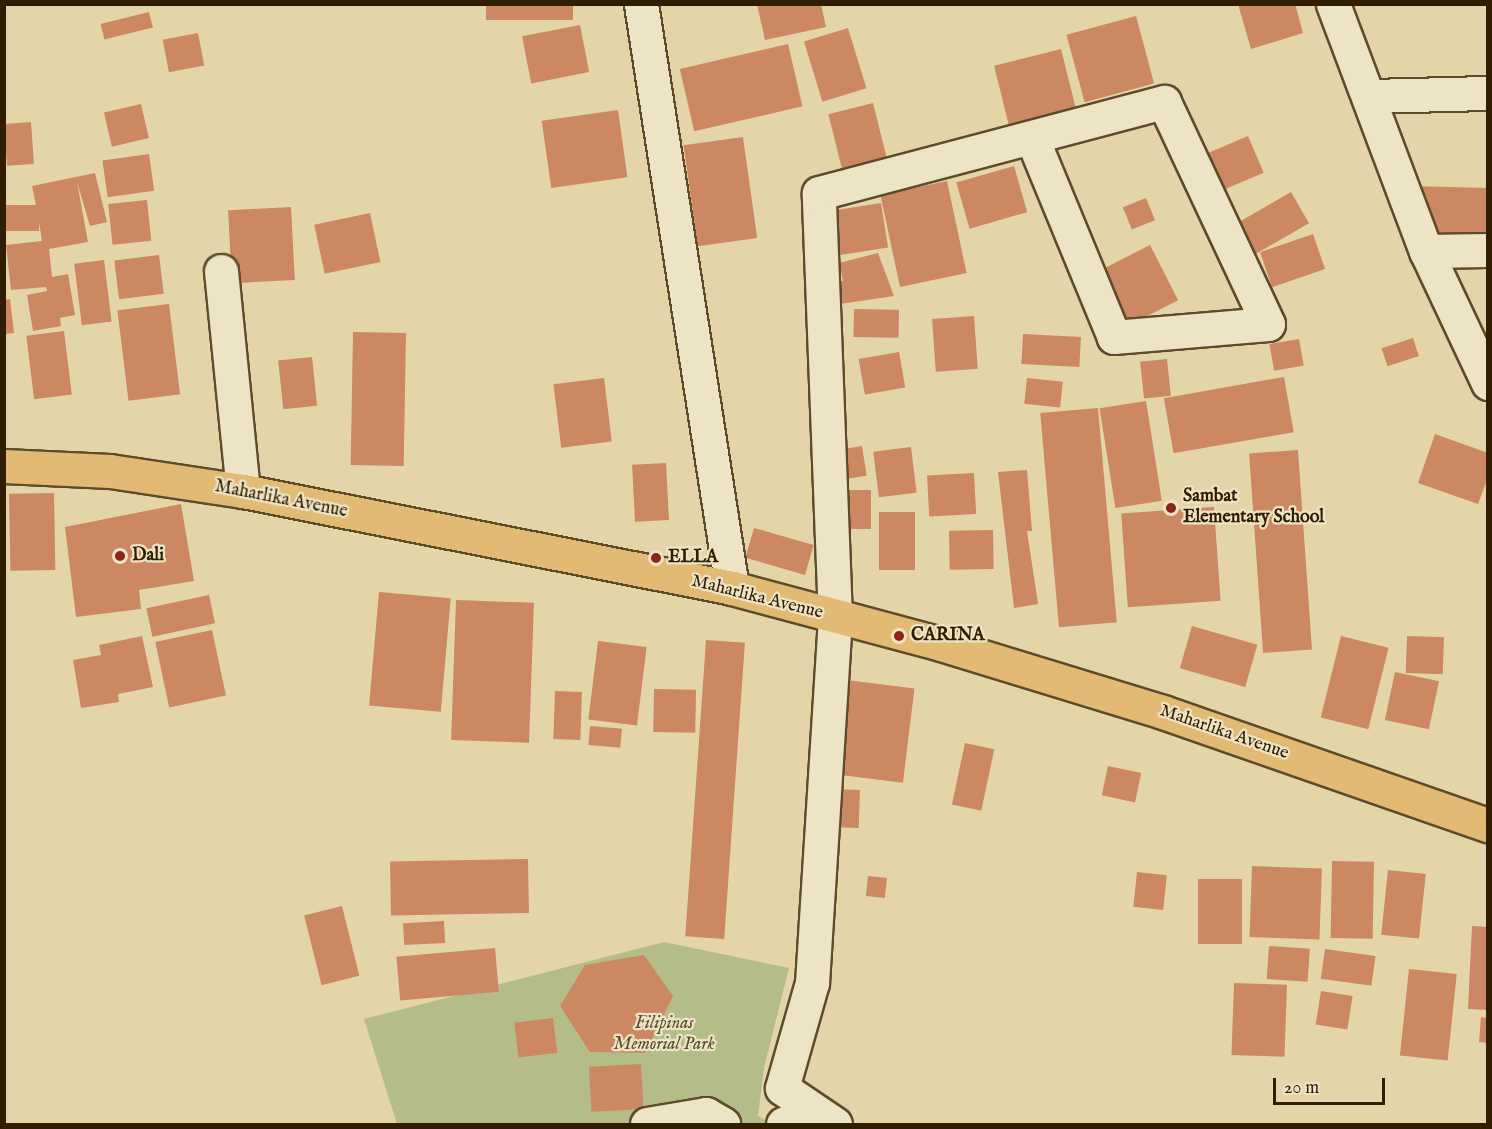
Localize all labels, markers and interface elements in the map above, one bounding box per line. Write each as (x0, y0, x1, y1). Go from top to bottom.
street label: Maharlika Avenue (213, 477, 349, 523)
place label: Sambat Elementary School (1183, 487, 1324, 530)
marker: Sambat Elementary School (1164, 501, 1178, 515)
place label: Dali (132, 545, 164, 567)
place label: ELLA (668, 547, 718, 569)
marker: Dali (113, 549, 127, 563)
marker: ELLA (649, 551, 663, 565)
street label: Maharlika Avenue (689, 571, 825, 625)
place label: CARINA (911, 625, 985, 647)
marker: CARINA (892, 629, 906, 643)
street label: Maharlika Avenue (1157, 701, 1291, 765)
park label: Filipinas Memorial Park (613, 1014, 715, 1056)
scale bar (1276, 1066, 1388, 1104)
text: 20 m (1284, 1077, 1319, 1100)

